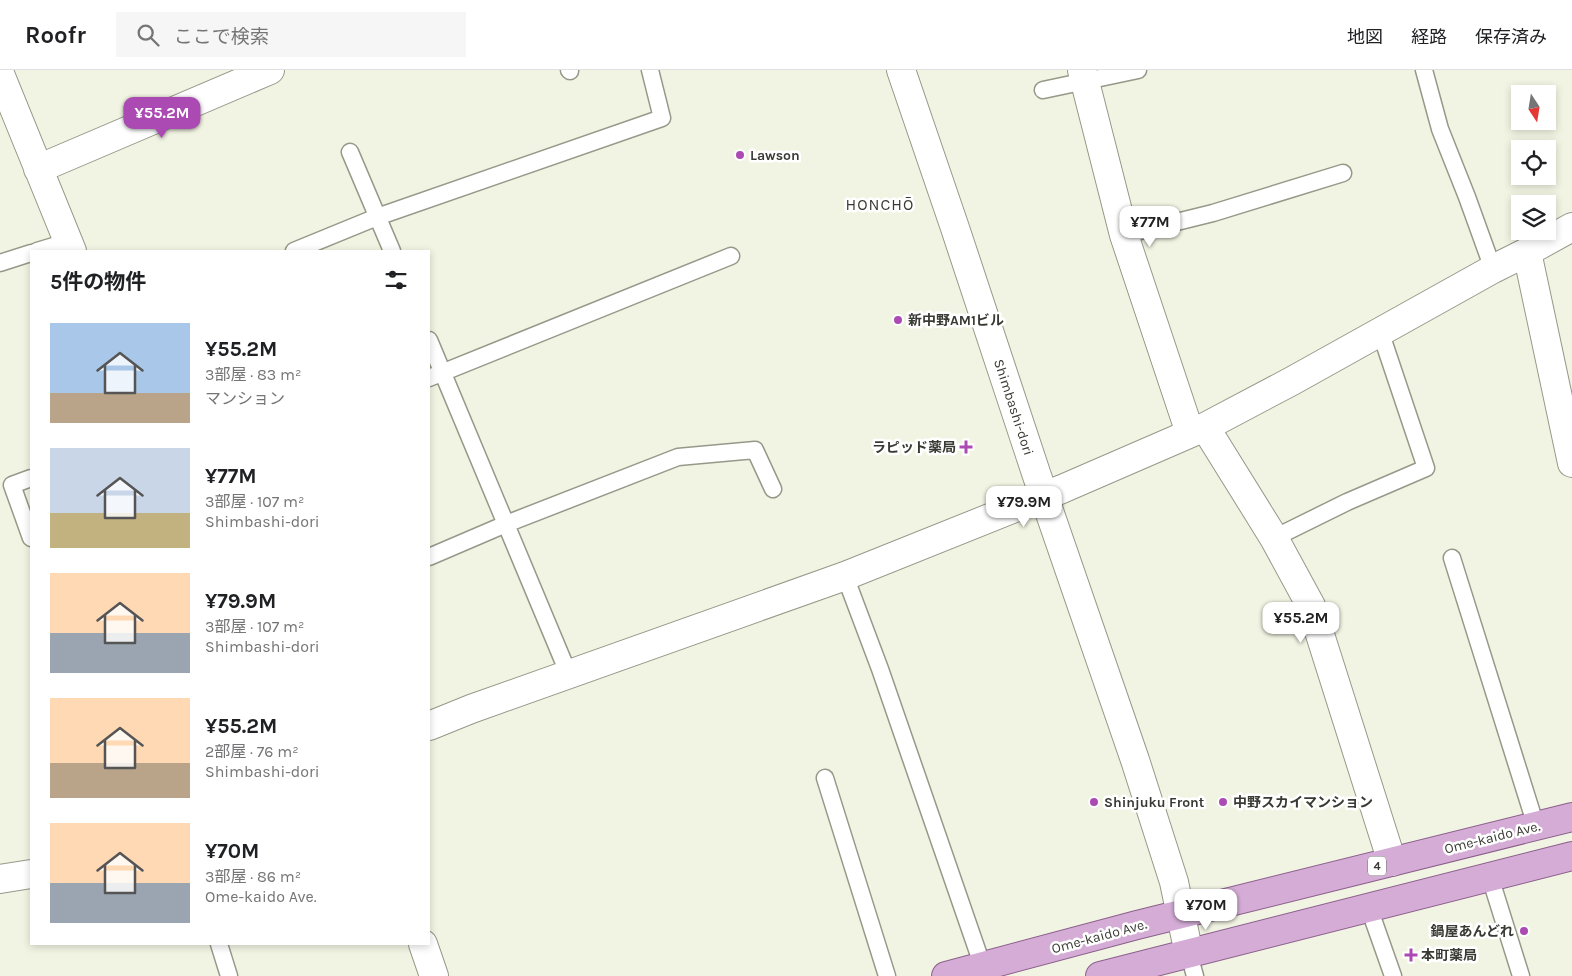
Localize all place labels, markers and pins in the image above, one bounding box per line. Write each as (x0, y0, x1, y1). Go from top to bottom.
pin: ¥55.2M (121, 97, 203, 139)
place label: Lawson (750, 147, 800, 164)
marker: Lawson (734, 149, 746, 161)
pin: ¥77M (1120, 206, 1180, 248)
place label: 新中野AM1ビル (908, 312, 1004, 329)
marker: 新中野AM1ビル (892, 314, 904, 326)
place label: ラピッド薬局 (872, 439, 956, 456)
marker: ラピッド薬局 (960, 441, 972, 453)
pin: ¥79.9M (983, 486, 1065, 528)
pin: ¥55.2M (1260, 602, 1342, 644)
place label: Shinjuku Front (1104, 794, 1205, 811)
place label: 中野スカイマンション (1233, 794, 1373, 811)
marker: Shinjuku Front (1088, 796, 1100, 808)
marker: 中野スカイマンション (1217, 796, 1229, 808)
pin: ¥70M (1176, 888, 1236, 931)
place label: 鍋屋あんどれ (1430, 923, 1514, 940)
marker: 鍋屋あんどれ (1518, 925, 1530, 937)
place label: 本町薬局 (1421, 947, 1477, 964)
marker: 本町薬局 (1405, 949, 1417, 961)

